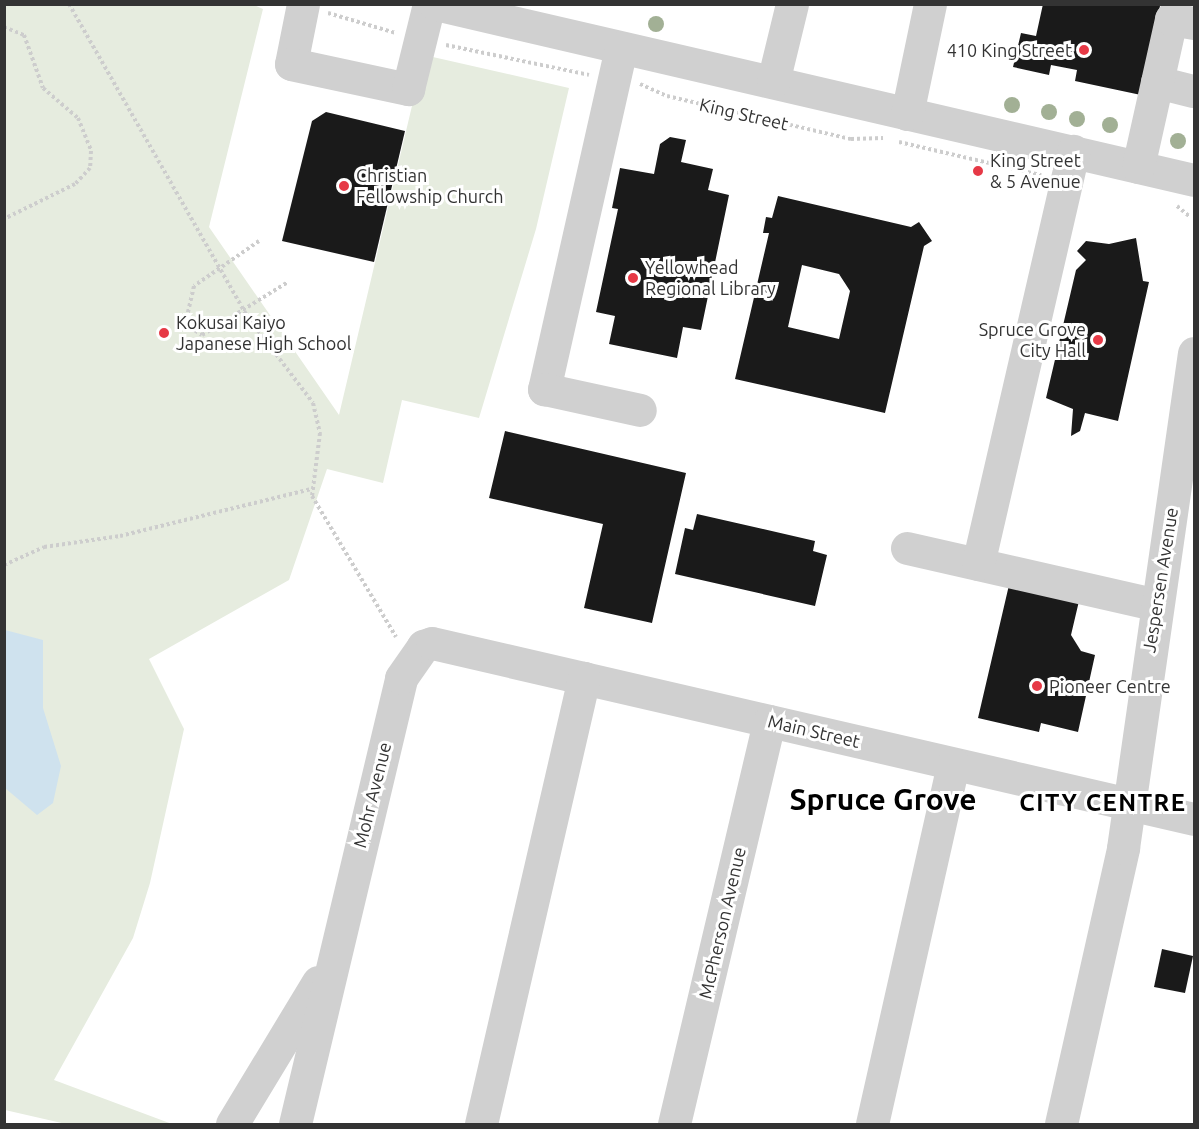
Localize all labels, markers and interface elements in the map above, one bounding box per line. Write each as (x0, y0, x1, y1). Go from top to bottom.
place label: 410 King Street (947, 39, 1072, 61)
marker: 410 King Street (1077, 43, 1091, 57)
street label: King Street (697, 93, 791, 135)
place label: King Street & 5 Avenue (990, 150, 1081, 192)
marker: King Street & 5 Avenue (971, 164, 985, 178)
place label: Christian Fellowship Church (356, 165, 503, 207)
marker: Christian Fellowship Church (337, 179, 351, 193)
place label: Yellowhead Regional Library (645, 257, 776, 300)
marker: Yellowhead Regional Library (626, 271, 640, 285)
place label: Kokusai Kaiyo Japanese High School (176, 312, 351, 354)
place label: Spruce Grove City Hall (979, 319, 1086, 362)
marker: Kokusai Kaiyo Japanese High School (157, 326, 171, 340)
marker: Spruce Grove City Hall (1091, 333, 1105, 347)
street label: Jespersen Avenue (1138, 506, 1182, 654)
place label: Pioneer Centre (1049, 675, 1171, 697)
marker: Pioneer Centre (1030, 679, 1044, 693)
street label: Main Street (766, 710, 862, 752)
street label: Mohr Avenue (348, 740, 396, 850)
district label: Spruce Grove (789, 781, 977, 817)
district label: CITY CENTRE (1019, 789, 1187, 817)
street label: McPherson Avenue (694, 845, 750, 1001)

